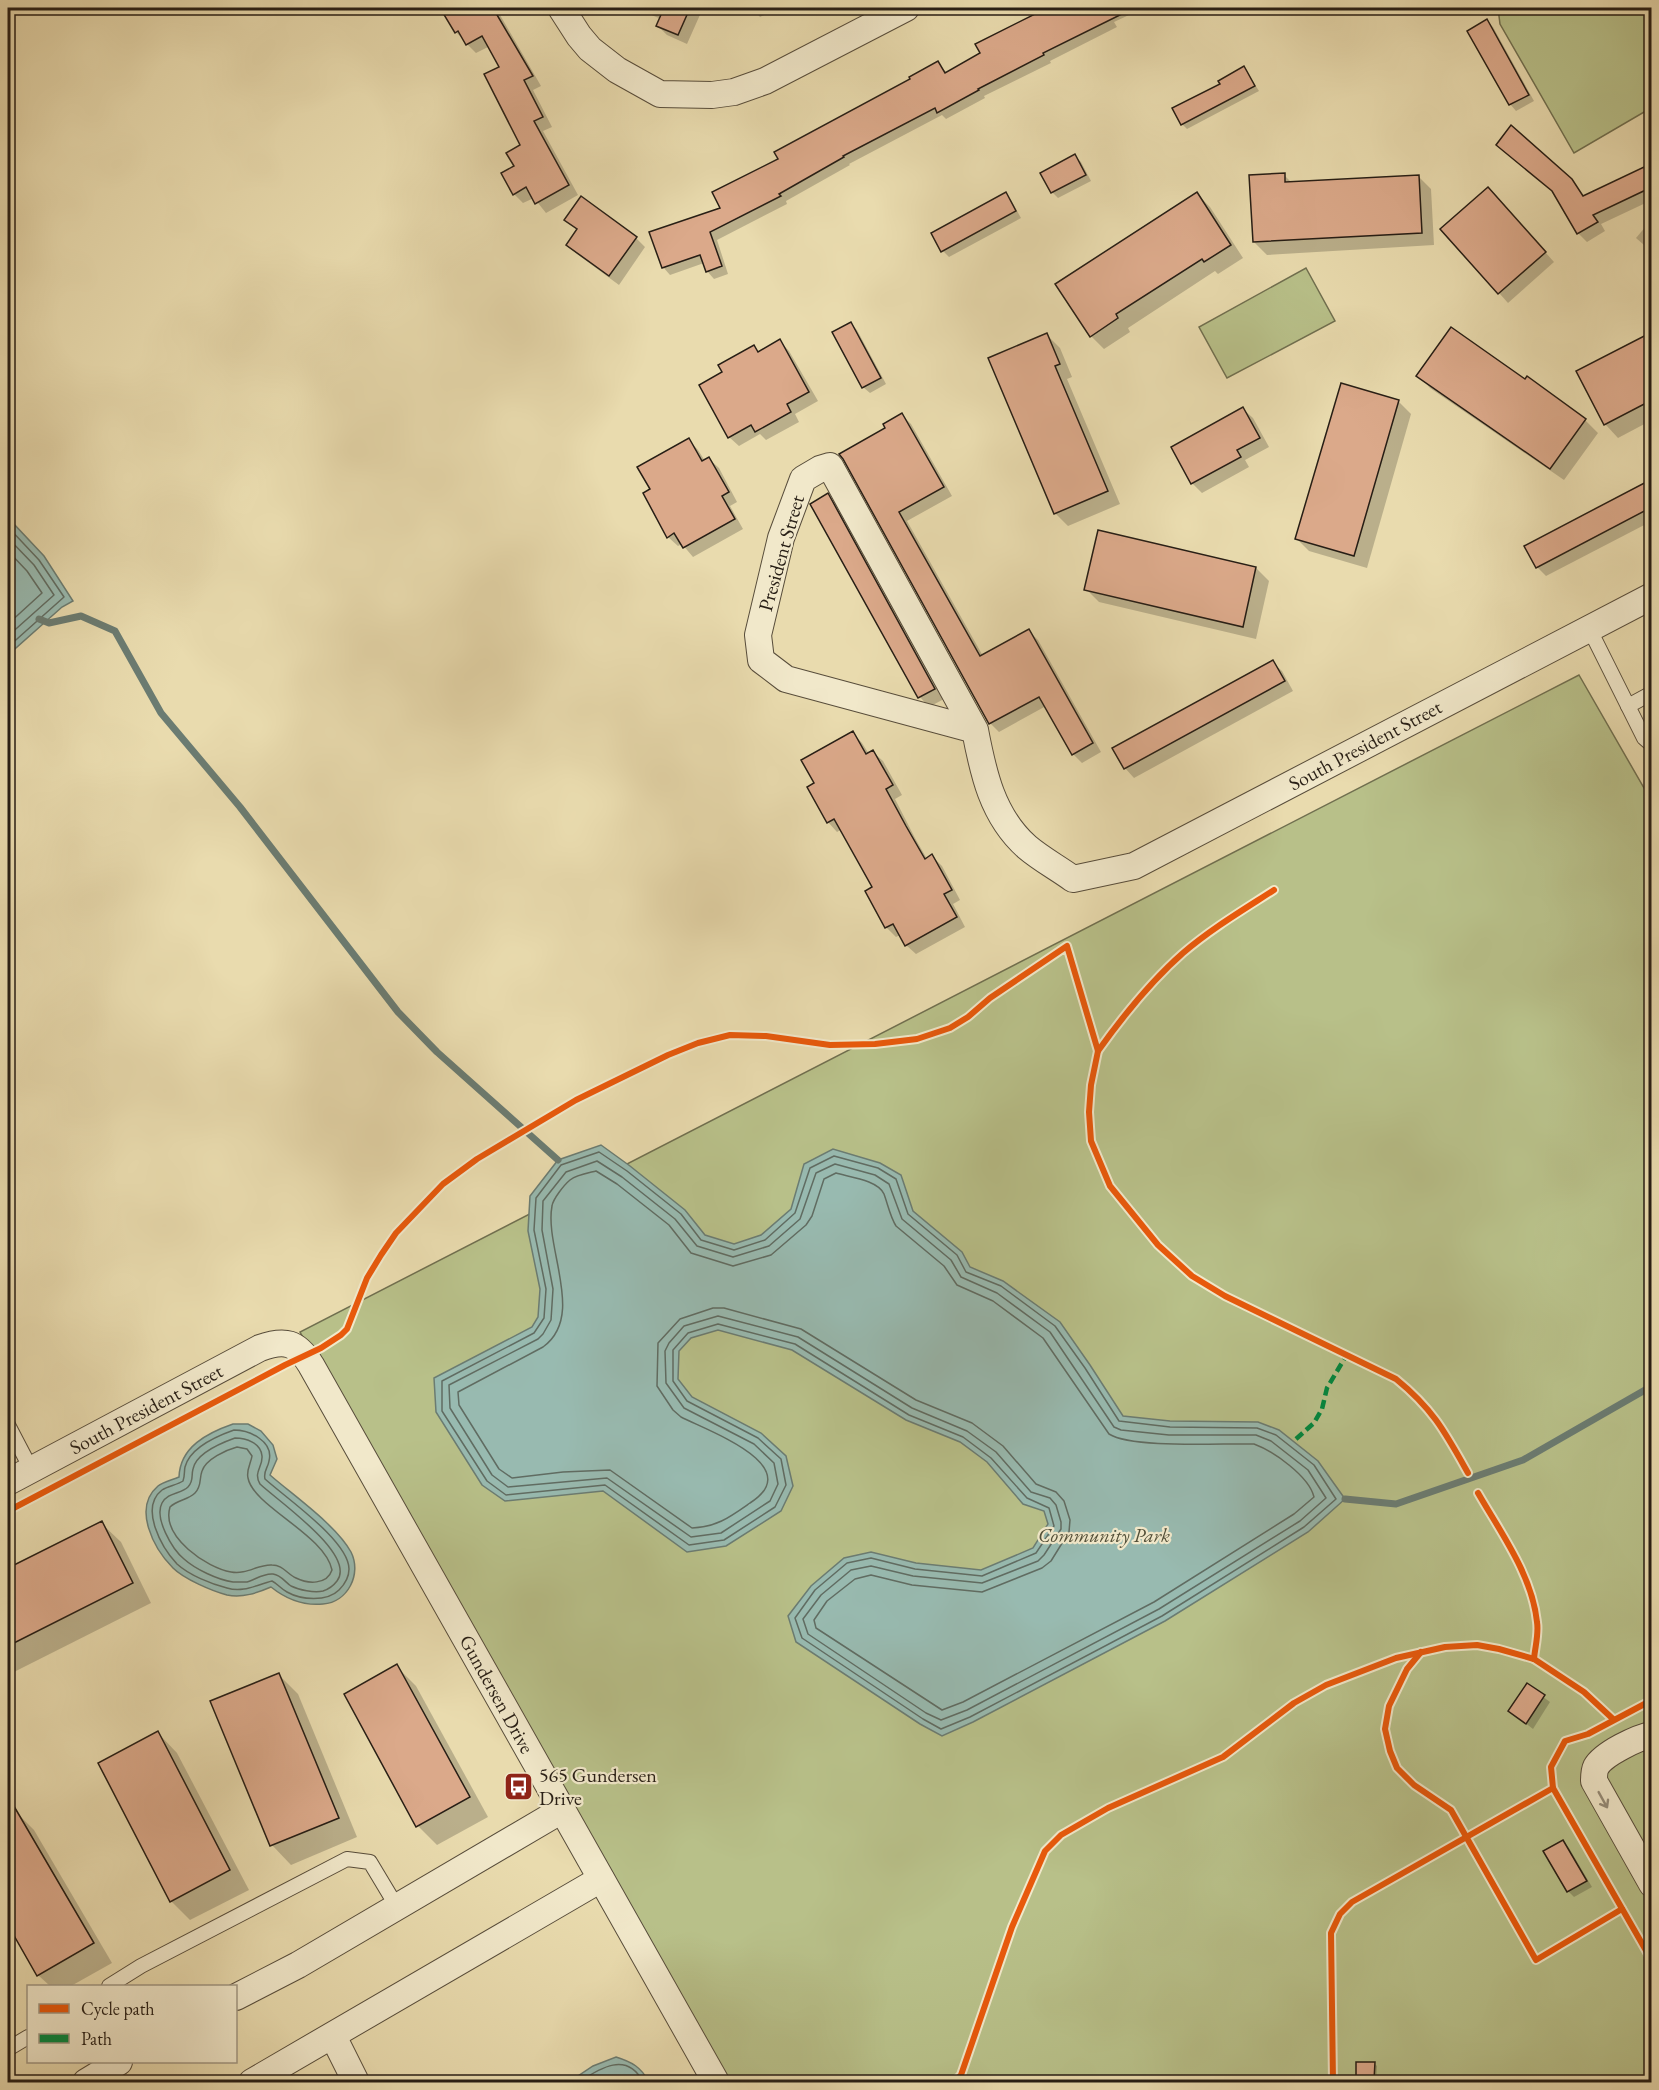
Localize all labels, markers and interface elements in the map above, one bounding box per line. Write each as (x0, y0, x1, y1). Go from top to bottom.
street label: President Street (752, 491, 810, 614)
street label: South President Street (1284, 693, 1447, 796)
street label: South President Street (65, 1357, 228, 1460)
park label: Community Park (1038, 1522, 1170, 1548)
street label: Gundersen Drive (454, 1630, 540, 1758)
place label: 565 Gundersen Drive (539, 1762, 657, 1811)
bus stop icon: 565 Gundersen Drive (502, 1771, 534, 1803)
one-way arrow (1598, 1790, 1609, 1808)
legend (27, 1985, 237, 2063)
text: Cycle path (81, 1997, 155, 2020)
text: Path (81, 2027, 112, 2050)

